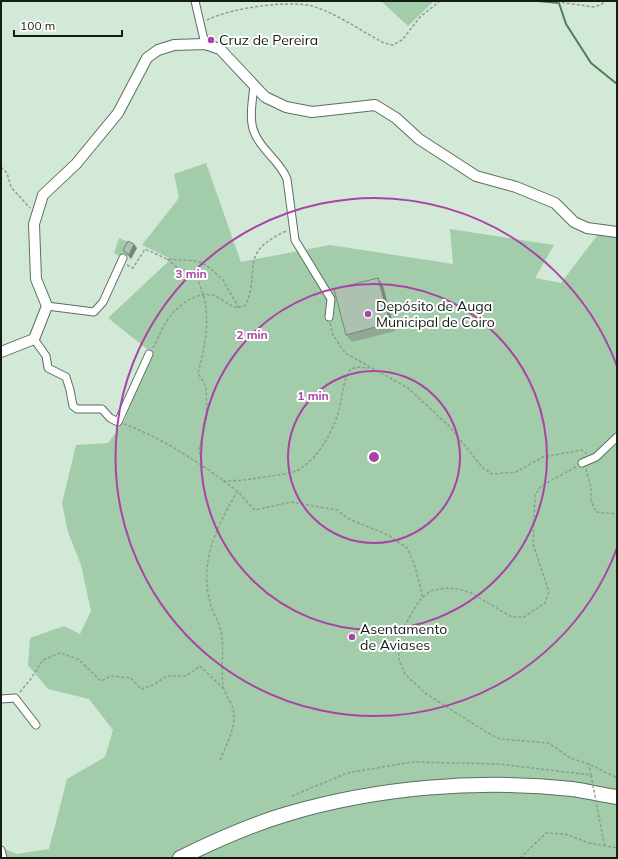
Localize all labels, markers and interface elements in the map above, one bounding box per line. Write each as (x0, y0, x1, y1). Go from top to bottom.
scale bar (14, 12, 122, 38)
text: 100 m (20, 18, 55, 33)
place label: Cruz de Pereira (219, 31, 318, 49)
marker: Cruz de Pereira (206, 35, 216, 45)
text: 3 min (175, 266, 207, 281)
place label: Depósito de Auga Municipal de Coiro (376, 297, 495, 331)
marker: Depósito de Auga Municipal de Coiro (363, 309, 373, 319)
text: 2 min (236, 327, 268, 342)
text: 1 min (297, 388, 329, 403)
centre of rings (367, 450, 381, 464)
place label: Asentamento de Aviases (360, 620, 447, 654)
marker: Asentamento de Aviases (347, 632, 357, 642)

